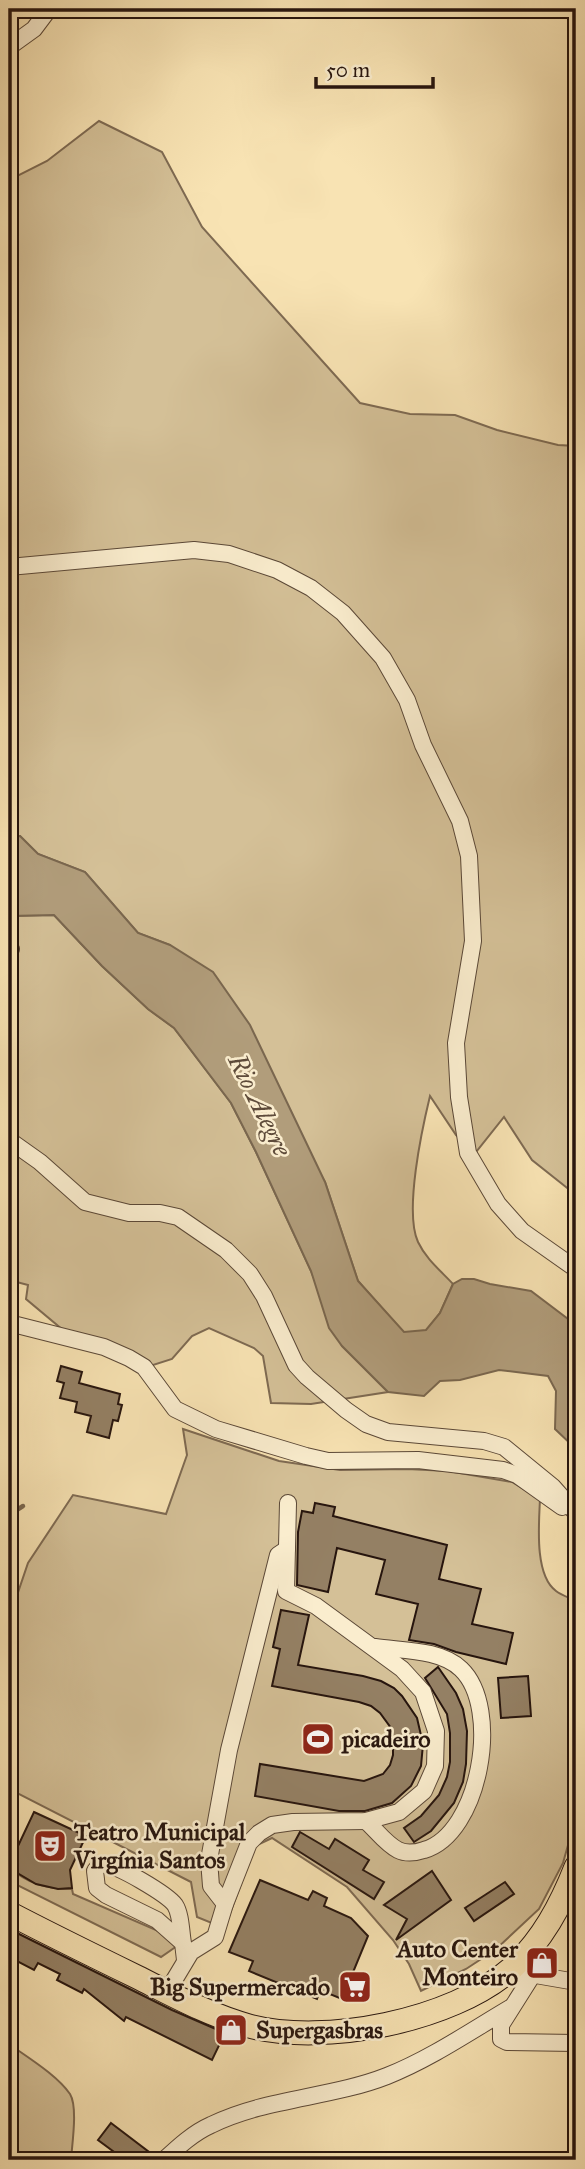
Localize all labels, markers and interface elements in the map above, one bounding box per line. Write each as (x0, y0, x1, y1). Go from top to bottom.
scale bar (316, 46, 433, 90)
text: 50 m (326, 57, 371, 83)
water label: Rio Alegre (221, 1048, 299, 1163)
sports icon: picadeiro (299, 1720, 337, 1758)
place label: picadeiro (341, 1724, 431, 1754)
place label: Teatro Municipal Virgínia Santos (73, 1817, 246, 1875)
theatre icon: Teatro Municipal Virgínia Santos (31, 1827, 69, 1865)
place label: Auto Center Monteiro (395, 1934, 519, 1992)
shop icon: Auto Center Monteiro (523, 1944, 561, 1982)
supermarket icon: Big Supermercado (336, 1968, 374, 2006)
place label: Big Supermercado (150, 1972, 330, 2002)
shop icon: Supergasbras (212, 2011, 250, 2049)
place label: Supergasbras (256, 2015, 383, 2045)

